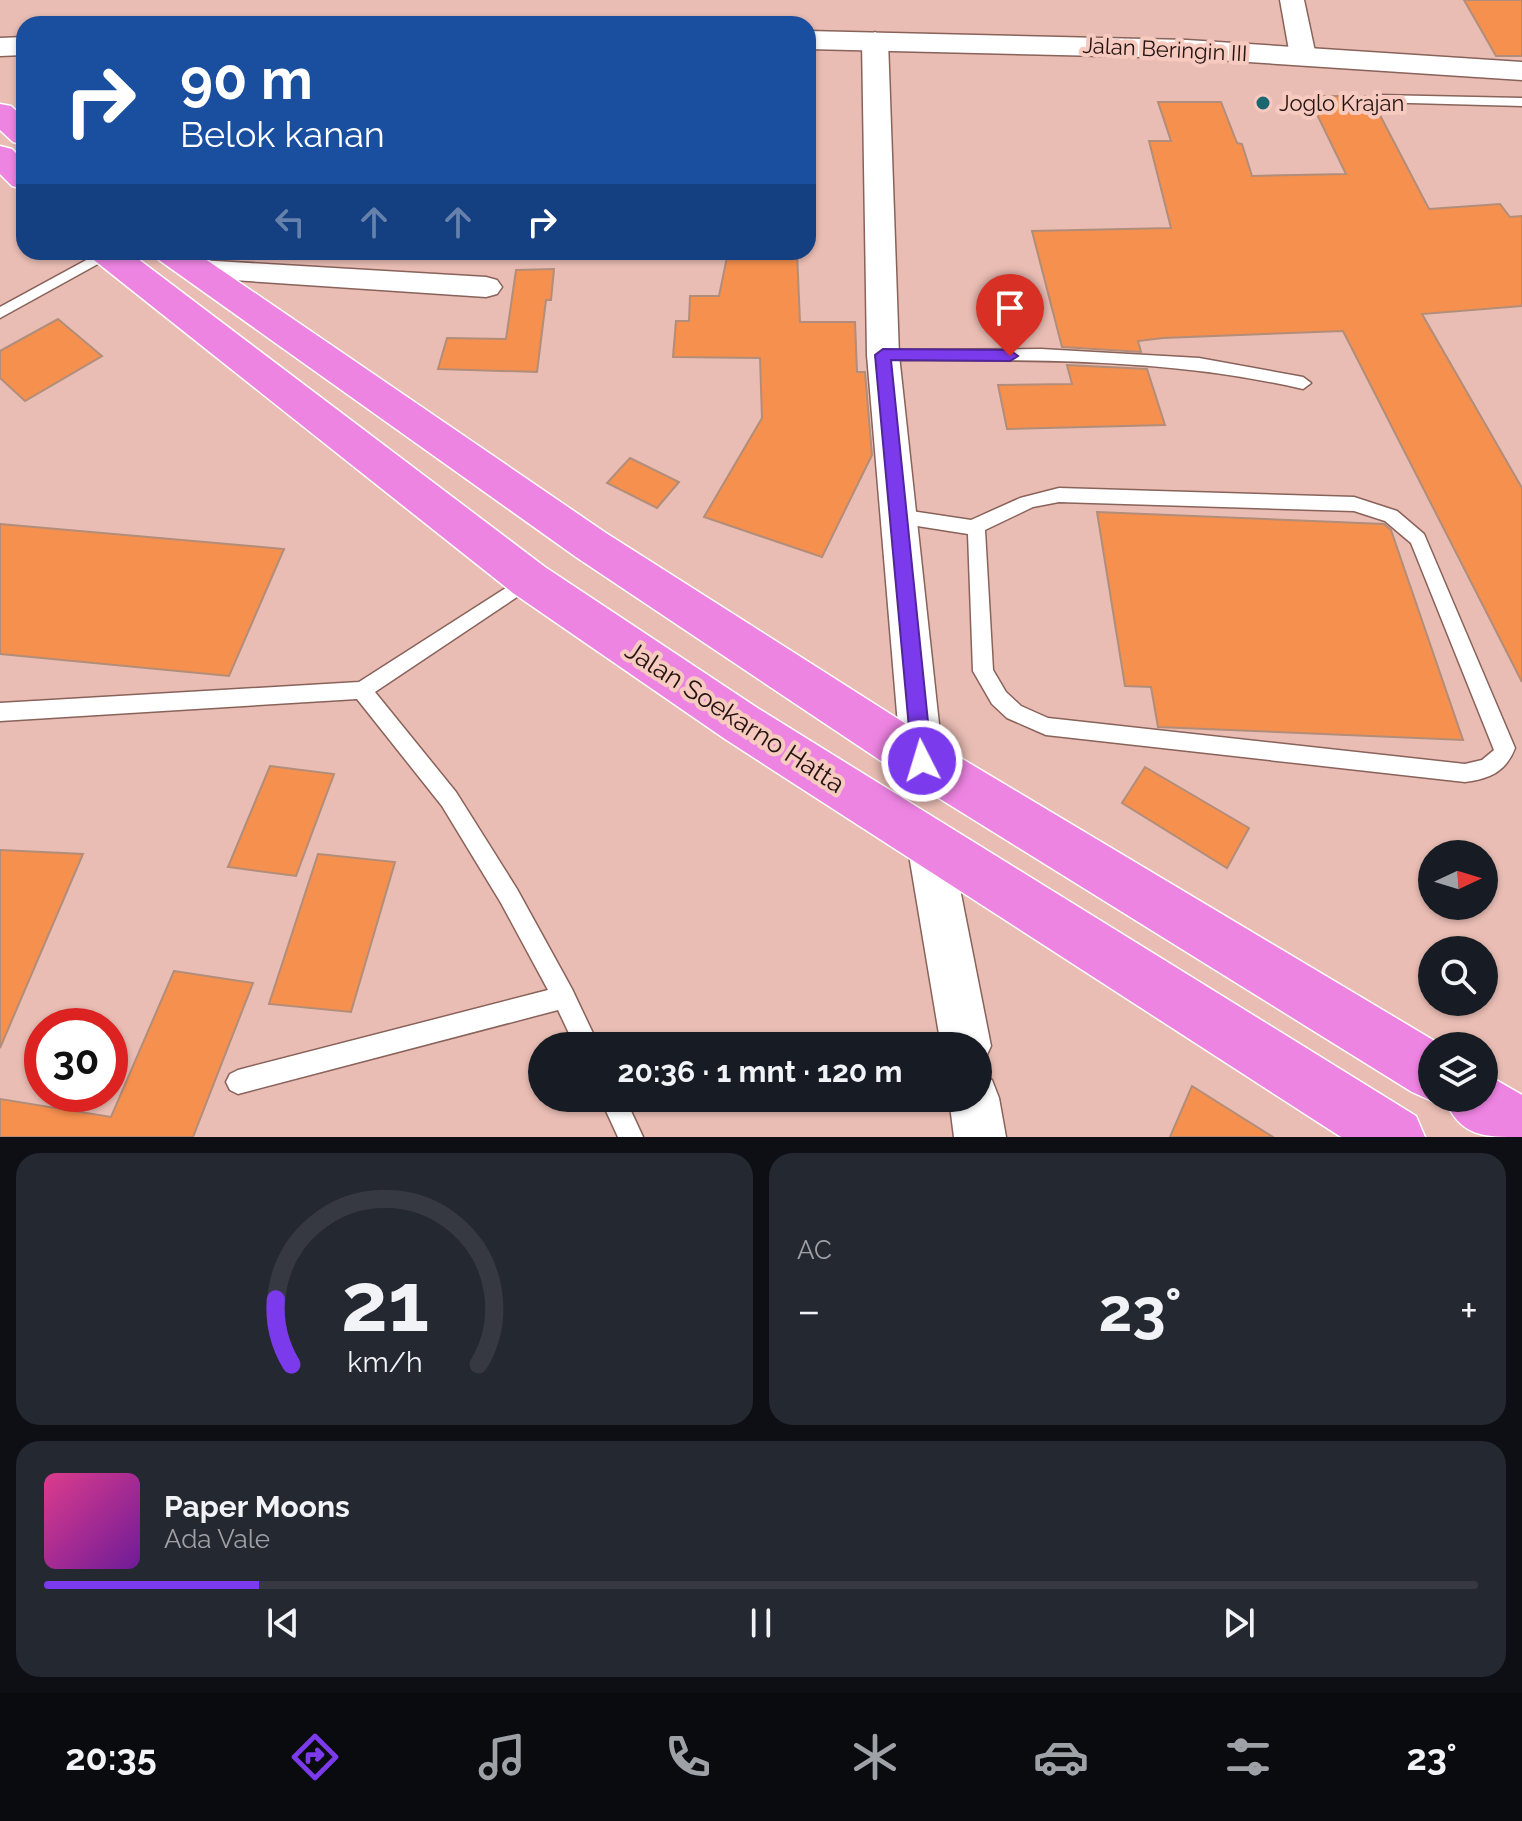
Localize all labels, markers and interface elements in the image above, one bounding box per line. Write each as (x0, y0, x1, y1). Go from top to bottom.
street label: Jalan Beringin III (1082, 32, 1248, 66)
text: 90 m (180, 46, 313, 112)
icon: right (48, 48, 152, 152)
place label: Joglo Krajan (1279, 90, 1404, 116)
marker: Joglo Krajan (1254, 94, 1272, 112)
text: Belok kanan (180, 113, 385, 155)
icon: left (268, 200, 312, 244)
icon: ahead (352, 200, 396, 244)
icon: ahead (436, 200, 480, 244)
icon: right (520, 200, 564, 244)
pin (976, 274, 1044, 356)
icon: arrive (988, 286, 1032, 330)
street label: Jalan Soekarno Hatta (620, 635, 850, 799)
position arrow (880, 719, 964, 803)
north arrow (1418, 840, 1498, 920)
map controls (1418, 840, 1498, 1112)
button: search (1418, 936, 1498, 1016)
speed limit sign: 30 (24, 1008, 128, 1112)
button: layers (1418, 1032, 1498, 1112)
text: 20:36 · 1 mnt · 120 m (618, 1054, 902, 1089)
text: AC (797, 1235, 832, 1265)
text: 21 (340, 1253, 429, 1350)
text: 23° (1098, 1275, 1182, 1345)
text: − (797, 1285, 821, 1336)
text: + (1460, 1285, 1478, 1336)
text: km/h (347, 1345, 422, 1379)
text: Paper Moons (164, 1489, 350, 1524)
text: Ada Vale (164, 1524, 270, 1554)
icon: previous (261, 1601, 305, 1645)
icon: pause (739, 1601, 783, 1645)
icon: next (1217, 1601, 1261, 1645)
icon: directions (287, 1729, 343, 1785)
icon: music (474, 1729, 530, 1785)
icon: phone (660, 1729, 716, 1785)
icon: climate (847, 1729, 903, 1785)
icon: car (1033, 1729, 1089, 1785)
icon: filters (1220, 1729, 1276, 1785)
text: 20:35 (65, 1736, 157, 1778)
text: 23° (1407, 1736, 1457, 1778)

